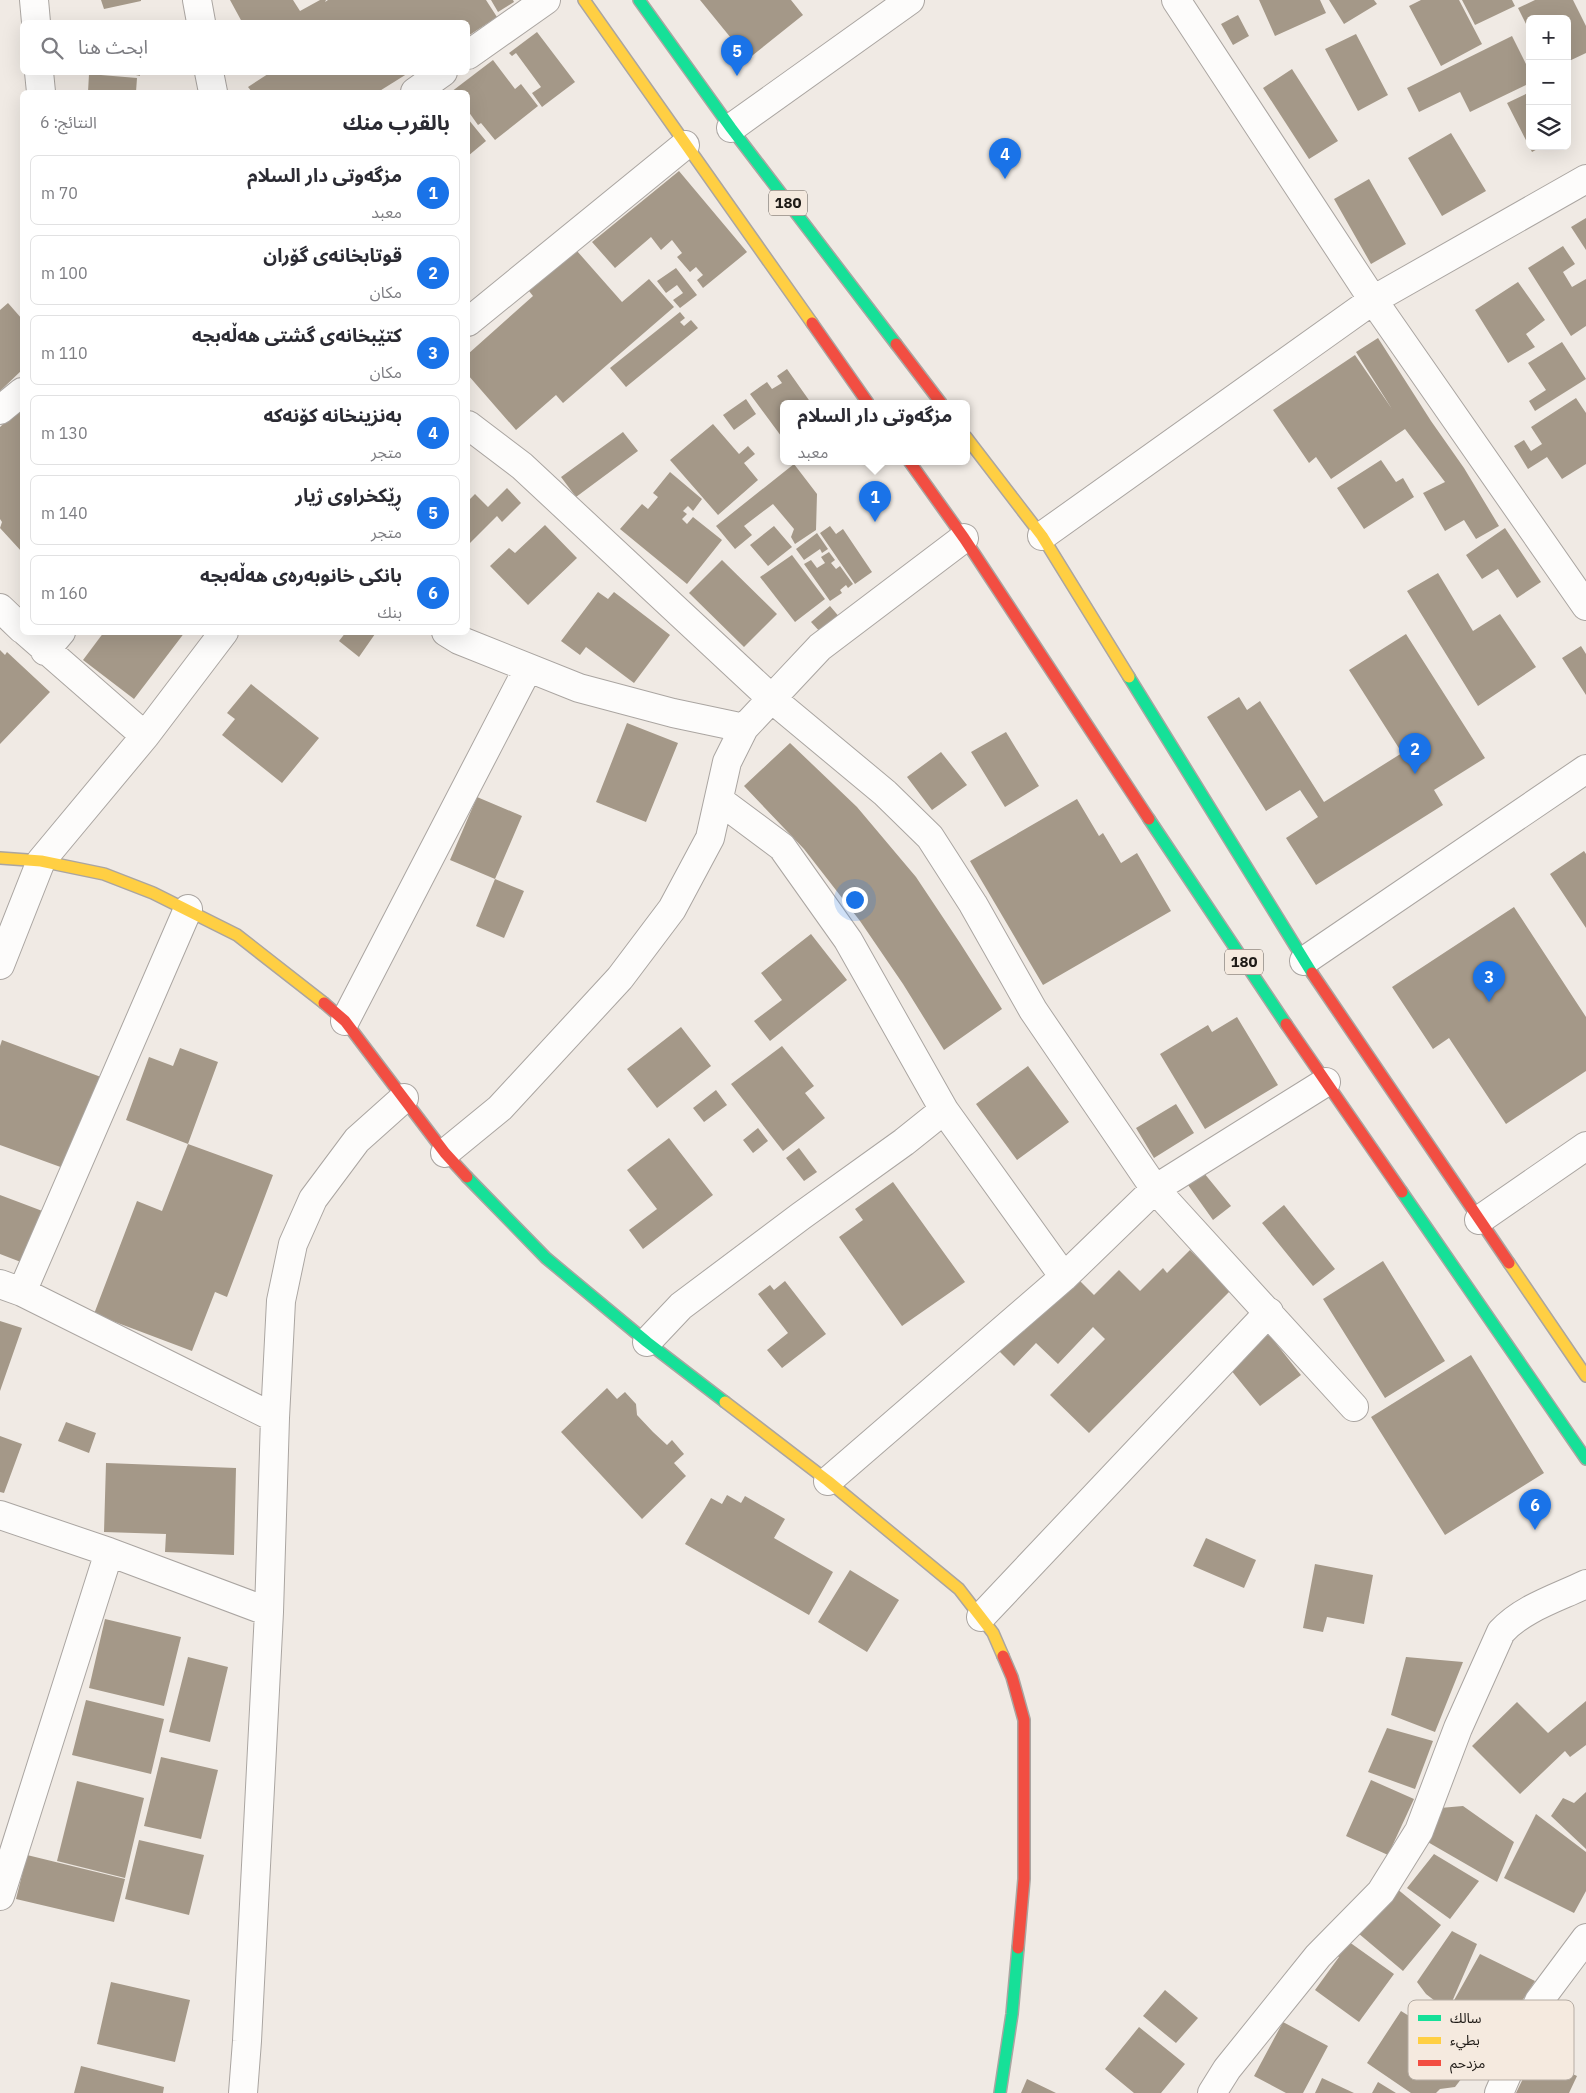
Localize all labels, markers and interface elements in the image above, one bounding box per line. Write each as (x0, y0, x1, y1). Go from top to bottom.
map controls (1526, 15, 1571, 150)
button: + (1526, 15, 1571, 60)
search box (20, 20, 470, 75)
icon: search (38, 34, 66, 62)
text: ابحث هنا (78, 35, 148, 59)
pin: 5 (721, 35, 753, 76)
button: − (1526, 60, 1571, 105)
button: layers (1526, 105, 1571, 150)
text: بالقرب منك (343, 108, 450, 136)
text: النتائج: 6 (40, 112, 97, 132)
pin: 4 (989, 138, 1021, 179)
text: مزگەوتی دار السلام (247, 163, 402, 187)
text: 70 m (41, 183, 78, 203)
text: 1 (428, 183, 438, 203)
road number: 180 (769, 190, 807, 216)
text: معبد (371, 202, 402, 222)
text: قوتابخانەی گۆران (263, 243, 402, 267)
text: 100 m (41, 263, 88, 283)
text: 2 (428, 263, 438, 283)
text: مكان (370, 282, 402, 302)
text: کتێبخانەی گشتی هەڵەبجە (192, 323, 402, 347)
text: 110 m (41, 343, 88, 363)
text: 3 (428, 343, 438, 363)
text: مكان (370, 362, 402, 382)
popup (780, 400, 970, 465)
text: بەنزینخانە کۆنەکە (263, 403, 402, 427)
text: مزگەوتی دار السلام (798, 403, 952, 427)
text: 130 m (41, 423, 88, 443)
text: 4 (428, 423, 438, 443)
text: متجر (371, 442, 402, 462)
text: معبد (798, 442, 828, 462)
pin: 1 (859, 481, 891, 522)
text: ڕێکخراوی ژیار (295, 483, 402, 507)
text: 140 m (41, 503, 88, 523)
text: 5 (428, 503, 438, 523)
text: متجر (371, 522, 402, 542)
text: بانکی خانوبەرەی هەڵەبجە (200, 563, 402, 587)
text: 160 m (41, 583, 88, 603)
text: 6 (428, 583, 438, 603)
text: بنك (377, 602, 402, 622)
pin: 2 (1399, 733, 1431, 774)
your location (842, 887, 868, 913)
road number: 180 (1225, 950, 1263, 974)
pin: 3 (1473, 961, 1505, 1002)
pin: 6 (1519, 1489, 1551, 1530)
legend (1408, 2000, 1574, 2080)
text: سالك (1450, 2009, 1482, 2027)
text: بطيء (1450, 2031, 1480, 2051)
text: مزدحم (1450, 2054, 1485, 2074)

